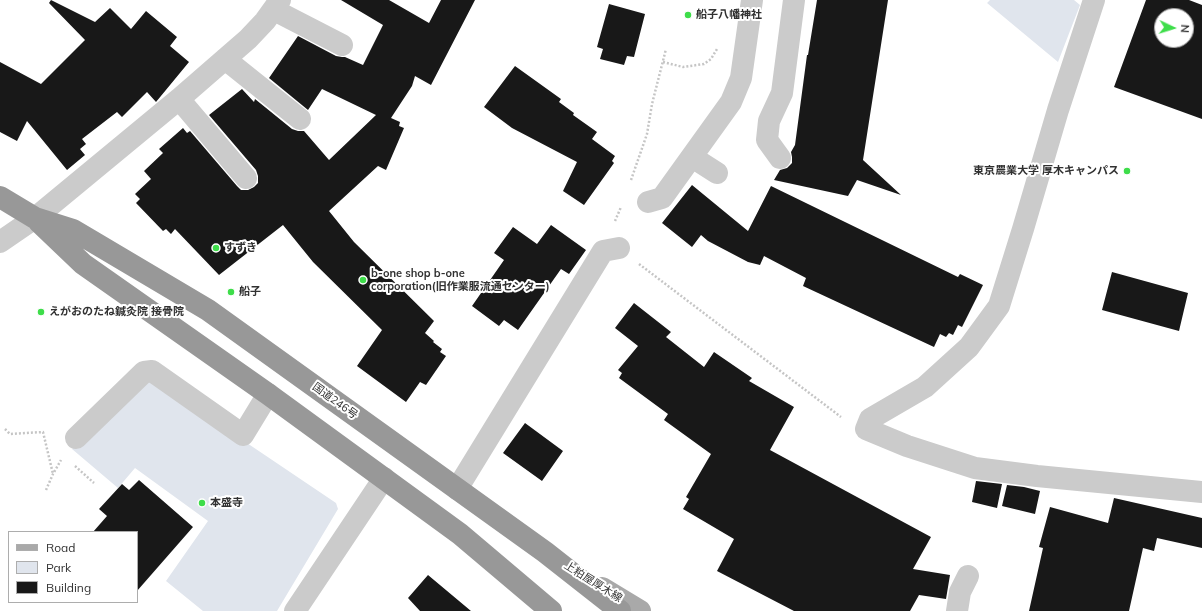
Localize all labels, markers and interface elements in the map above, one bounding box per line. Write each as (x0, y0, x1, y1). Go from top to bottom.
place label: 船子八幡神社 (696, 8, 762, 22)
north arrow (1154, 8, 1194, 48)
marker: 船子八幡神社 (683, 10, 693, 20)
text: N (1178, 24, 1192, 33)
place label: 東京農業大学 厚木キャンパス (973, 164, 1119, 178)
marker: 東京農業大学 厚木キャンパス (1122, 166, 1132, 176)
place label: すずき (224, 241, 257, 255)
marker: すずき (211, 243, 221, 253)
place label: b-one shop b-one corporation(旧作業服流通センター) (371, 267, 550, 293)
marker: b-one shop b-one corporation(旧作業服流通センター) (358, 275, 368, 285)
place label: 船子 (239, 285, 261, 299)
marker: 船子 (226, 287, 236, 297)
place label: えがおのたね鍼灸院 接骨院 (49, 305, 184, 319)
marker: えがおのたね鍼灸院 接骨院 (36, 307, 46, 317)
street label: 国道246号 (310, 380, 360, 422)
place label: 本盛寺 (210, 496, 243, 510)
marker: 本盛寺 (197, 498, 207, 508)
legend (8, 531, 138, 603)
text: Road (46, 540, 75, 555)
street label: 上粕屋厚木線 (562, 559, 624, 605)
text: Park (46, 560, 71, 575)
text: Building (46, 580, 91, 595)

